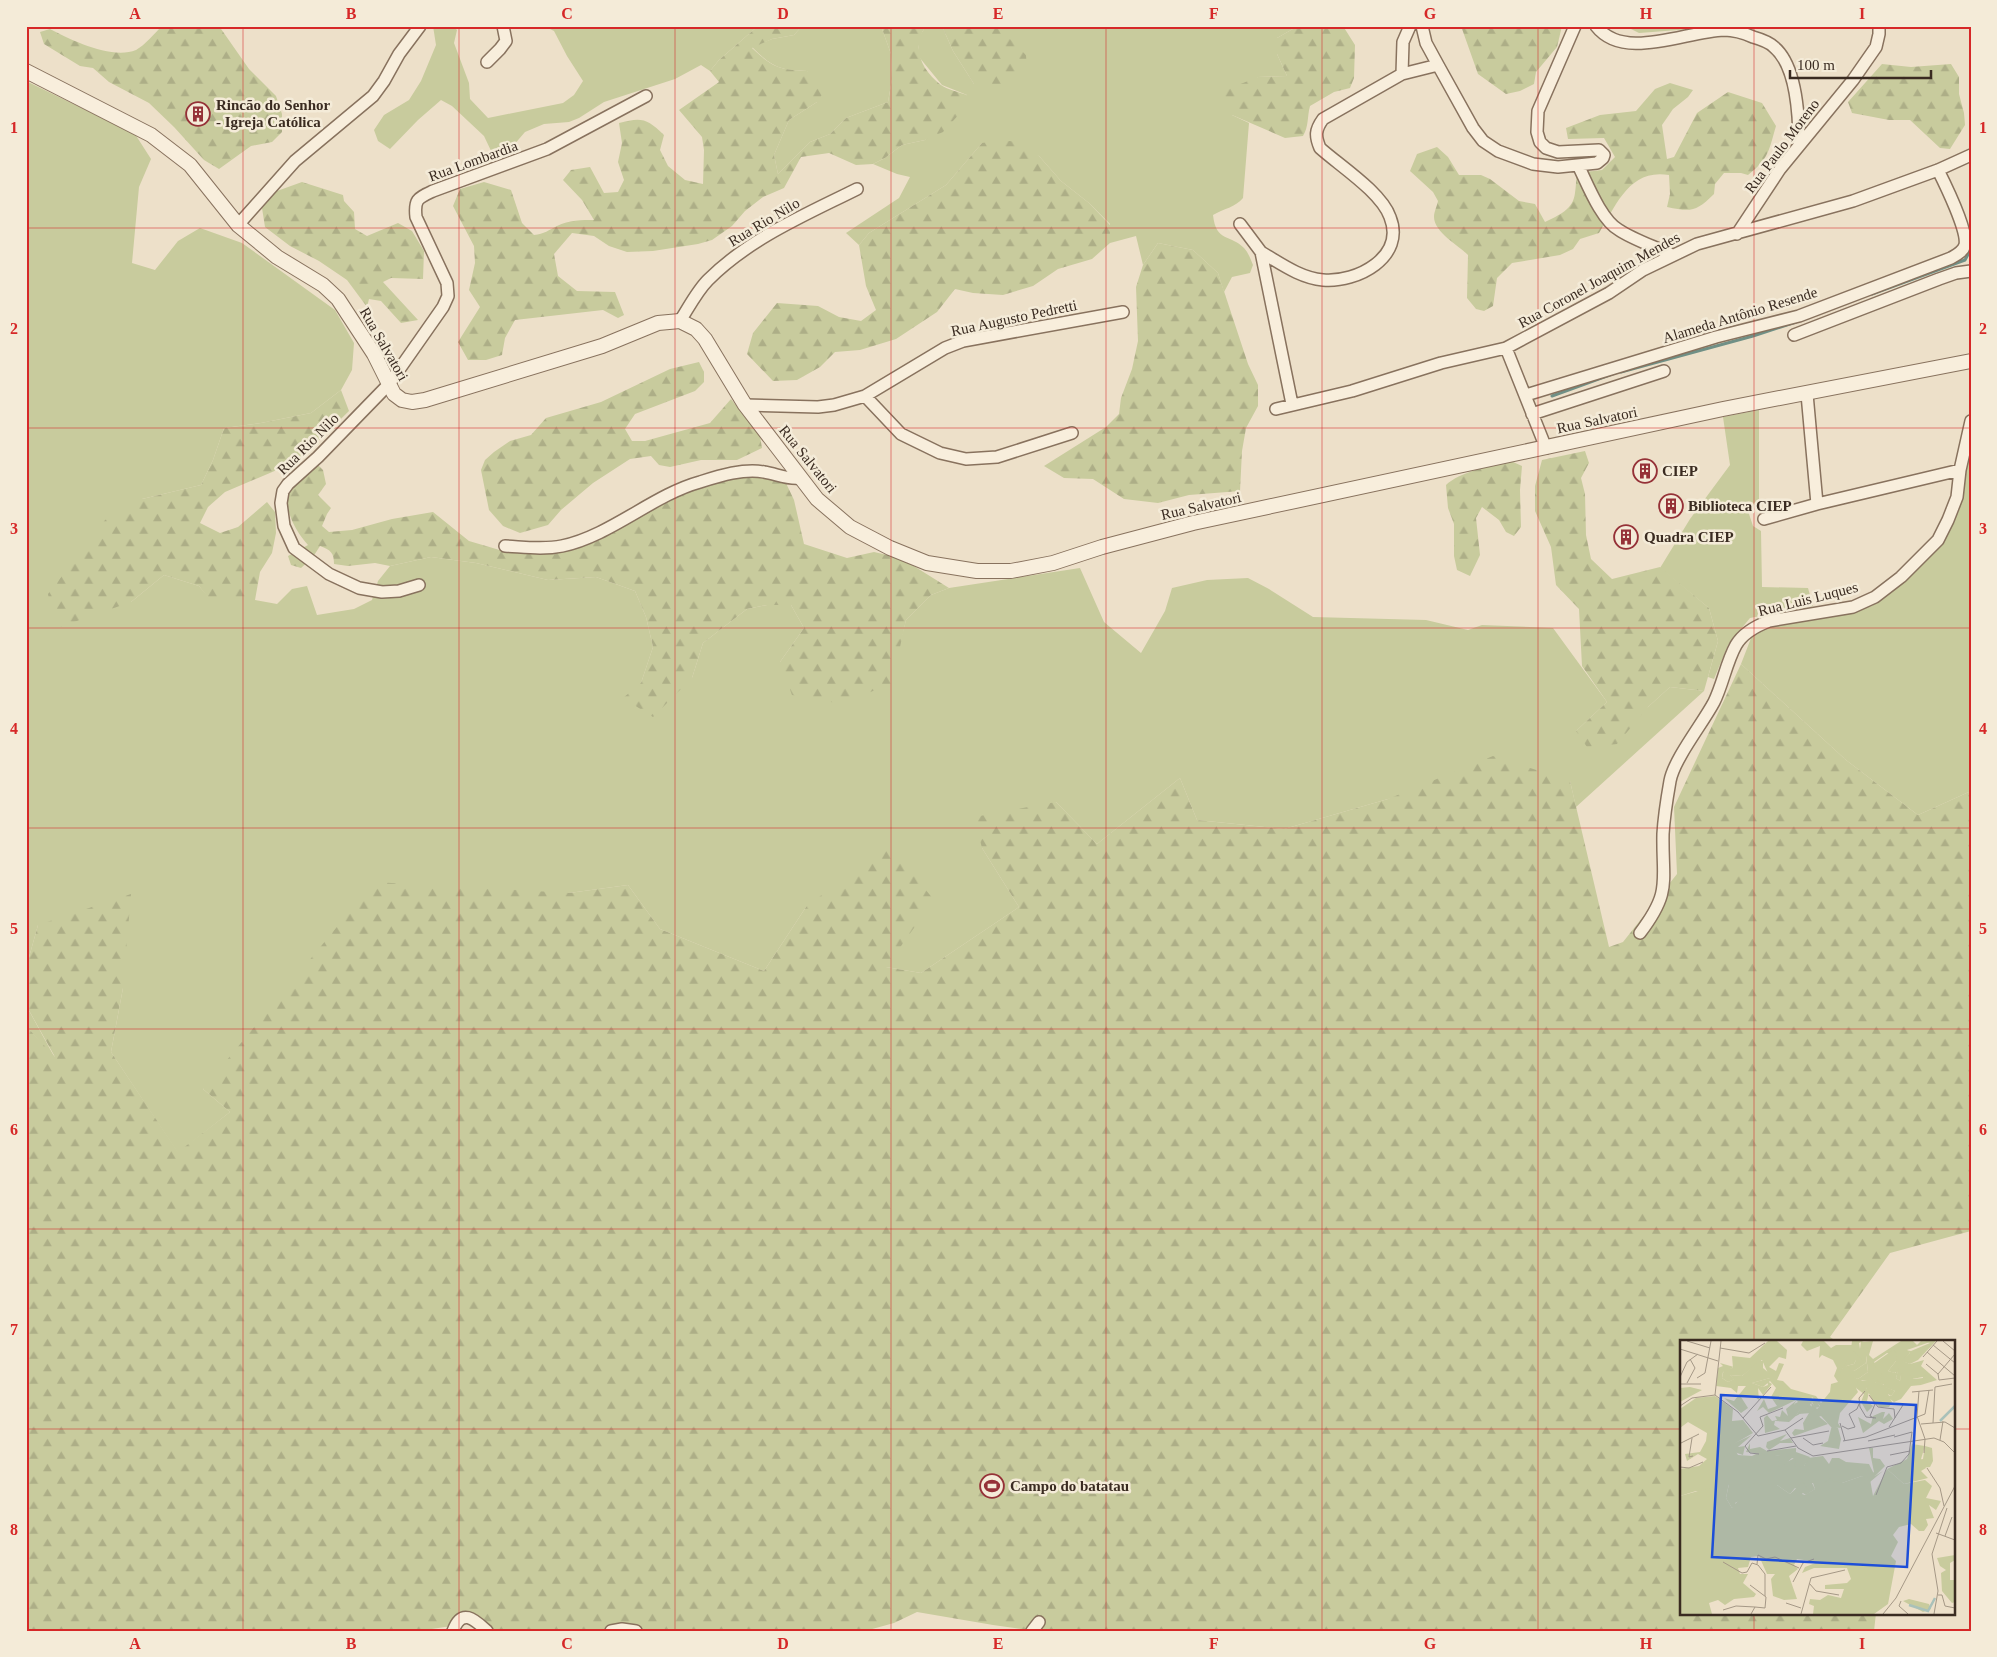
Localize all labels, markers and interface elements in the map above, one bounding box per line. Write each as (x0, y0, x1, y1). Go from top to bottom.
text: A (129, 5, 141, 22)
text: B (346, 5, 357, 22)
text: C (561, 5, 573, 22)
text: D (777, 5, 789, 22)
text: E (993, 5, 1003, 22)
text: F (1209, 5, 1219, 22)
text: G (1424, 5, 1437, 22)
text: H (1640, 5, 1653, 22)
text: I (1859, 5, 1865, 22)
scale bar (1790, 48, 1931, 80)
text: 100 m (1797, 57, 1835, 73)
street label: Rua Paulo Moreno (1742, 96, 1822, 196)
place label: Rincão do Senhor - Igreja Católica (216, 97, 331, 130)
building icon: Rincão do Senhor - Igreja Católica (185, 101, 211, 127)
text: 1 (10, 119, 18, 136)
text: 1 (1979, 119, 1987, 136)
street label: Rua Lombardia (426, 137, 520, 185)
street label: Rua Rio Nilo (726, 195, 802, 249)
street label: Rua Coronel Joaquim Mendes (1516, 229, 1683, 331)
street label: Alameda Antônio Resende (1661, 284, 1820, 346)
street label: Rua Augusto Pedretti (950, 297, 1078, 339)
street label: Rua Salvatori (357, 304, 411, 384)
text: 2 (10, 320, 18, 337)
text: 2 (1979, 320, 1987, 337)
street label: Rua Salvatori (1555, 404, 1639, 436)
street label: Rua Rio Nilo (274, 410, 342, 478)
street label: Rua Salvatori (776, 422, 840, 496)
building icon: CIEP (1632, 458, 1658, 484)
place label: CIEP (1662, 463, 1698, 479)
street label: Rua Salvatori (1159, 489, 1243, 523)
building icon: Biblioteca CIEP (1658, 493, 1684, 519)
place label: Biblioteca CIEP (1688, 498, 1792, 514)
text: 3 (10, 520, 18, 537)
text: 3 (1979, 520, 1987, 537)
building icon: Quadra CIEP (1613, 524, 1639, 550)
place label: Quadra CIEP (1644, 529, 1734, 545)
street label: Rua Luis Luques (1756, 579, 1860, 619)
text: 4 (10, 720, 18, 737)
text: 4 (1979, 720, 1987, 737)
text: 5 (10, 920, 18, 937)
text: 5 (1979, 920, 1987, 937)
text: 6 (10, 1121, 18, 1138)
text: 6 (1979, 1121, 1987, 1138)
text: 7 (10, 1321, 18, 1338)
text: 7 (1979, 1321, 1987, 1338)
inset map (1680, 1340, 1954, 1614)
sports icon: Campo do batatau (979, 1473, 1005, 1499)
place label: Campo do batatau (1010, 1478, 1129, 1494)
text: 8 (10, 1521, 18, 1538)
text: 8 (1979, 1521, 1987, 1538)
text: A (129, 1635, 141, 1652)
text: B (346, 1635, 357, 1652)
text: C (561, 1635, 573, 1652)
text: D (777, 1635, 789, 1652)
text: E (993, 1635, 1003, 1652)
text: F (1209, 1635, 1219, 1652)
text: G (1424, 1635, 1437, 1652)
text: H (1640, 1635, 1653, 1652)
text: I (1859, 1635, 1865, 1652)

